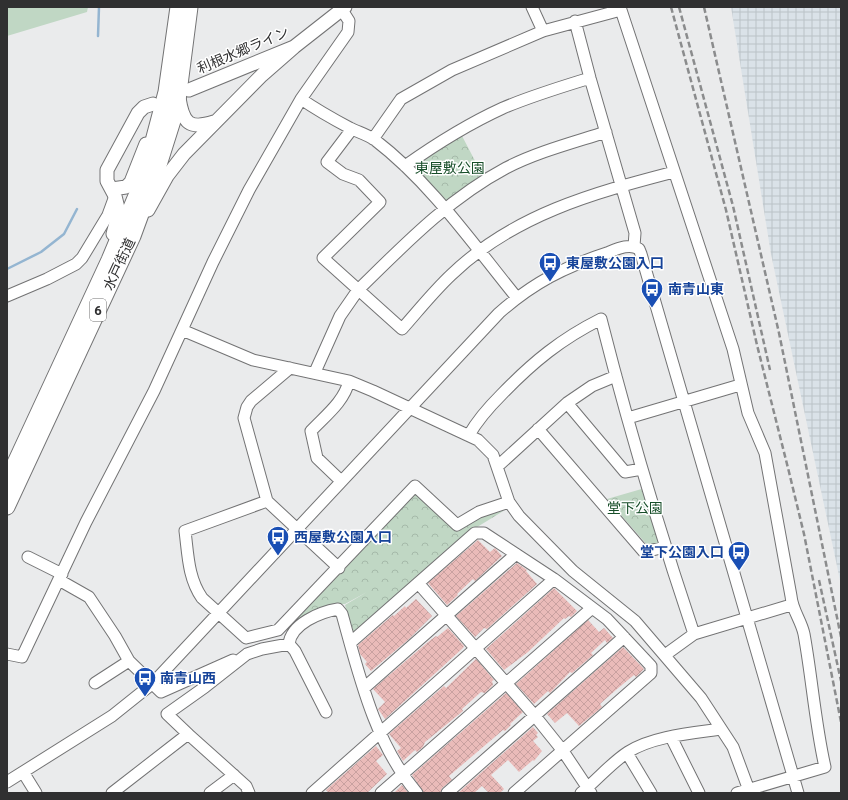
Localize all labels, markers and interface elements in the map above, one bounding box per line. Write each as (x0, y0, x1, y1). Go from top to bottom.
street label: 利根水郷ライン (195, 23, 291, 77)
park label: 東屋敷公園 (415, 160, 485, 176)
street label: 水戸街道 (100, 235, 138, 293)
bus stop icon: 東屋敷公園入口 (537, 250, 563, 283)
place label: 東屋敷公園入口 (566, 255, 664, 271)
bus stop icon: 南青山東 (639, 276, 665, 309)
place label: 南青山東 (668, 281, 724, 297)
road number: 6 (90, 299, 106, 321)
park label: 堂下公園 (607, 500, 663, 516)
bus stop icon: 西屋敷公園入口 (265, 524, 291, 557)
place label: 西屋敷公園入口 (294, 529, 392, 545)
bus stop icon: 堂下公園入口 (726, 539, 752, 572)
place label: 堂下公園入口 (640, 544, 724, 560)
bus stop icon: 南青山西 (132, 665, 158, 698)
place label: 南青山西 (160, 670, 216, 686)

